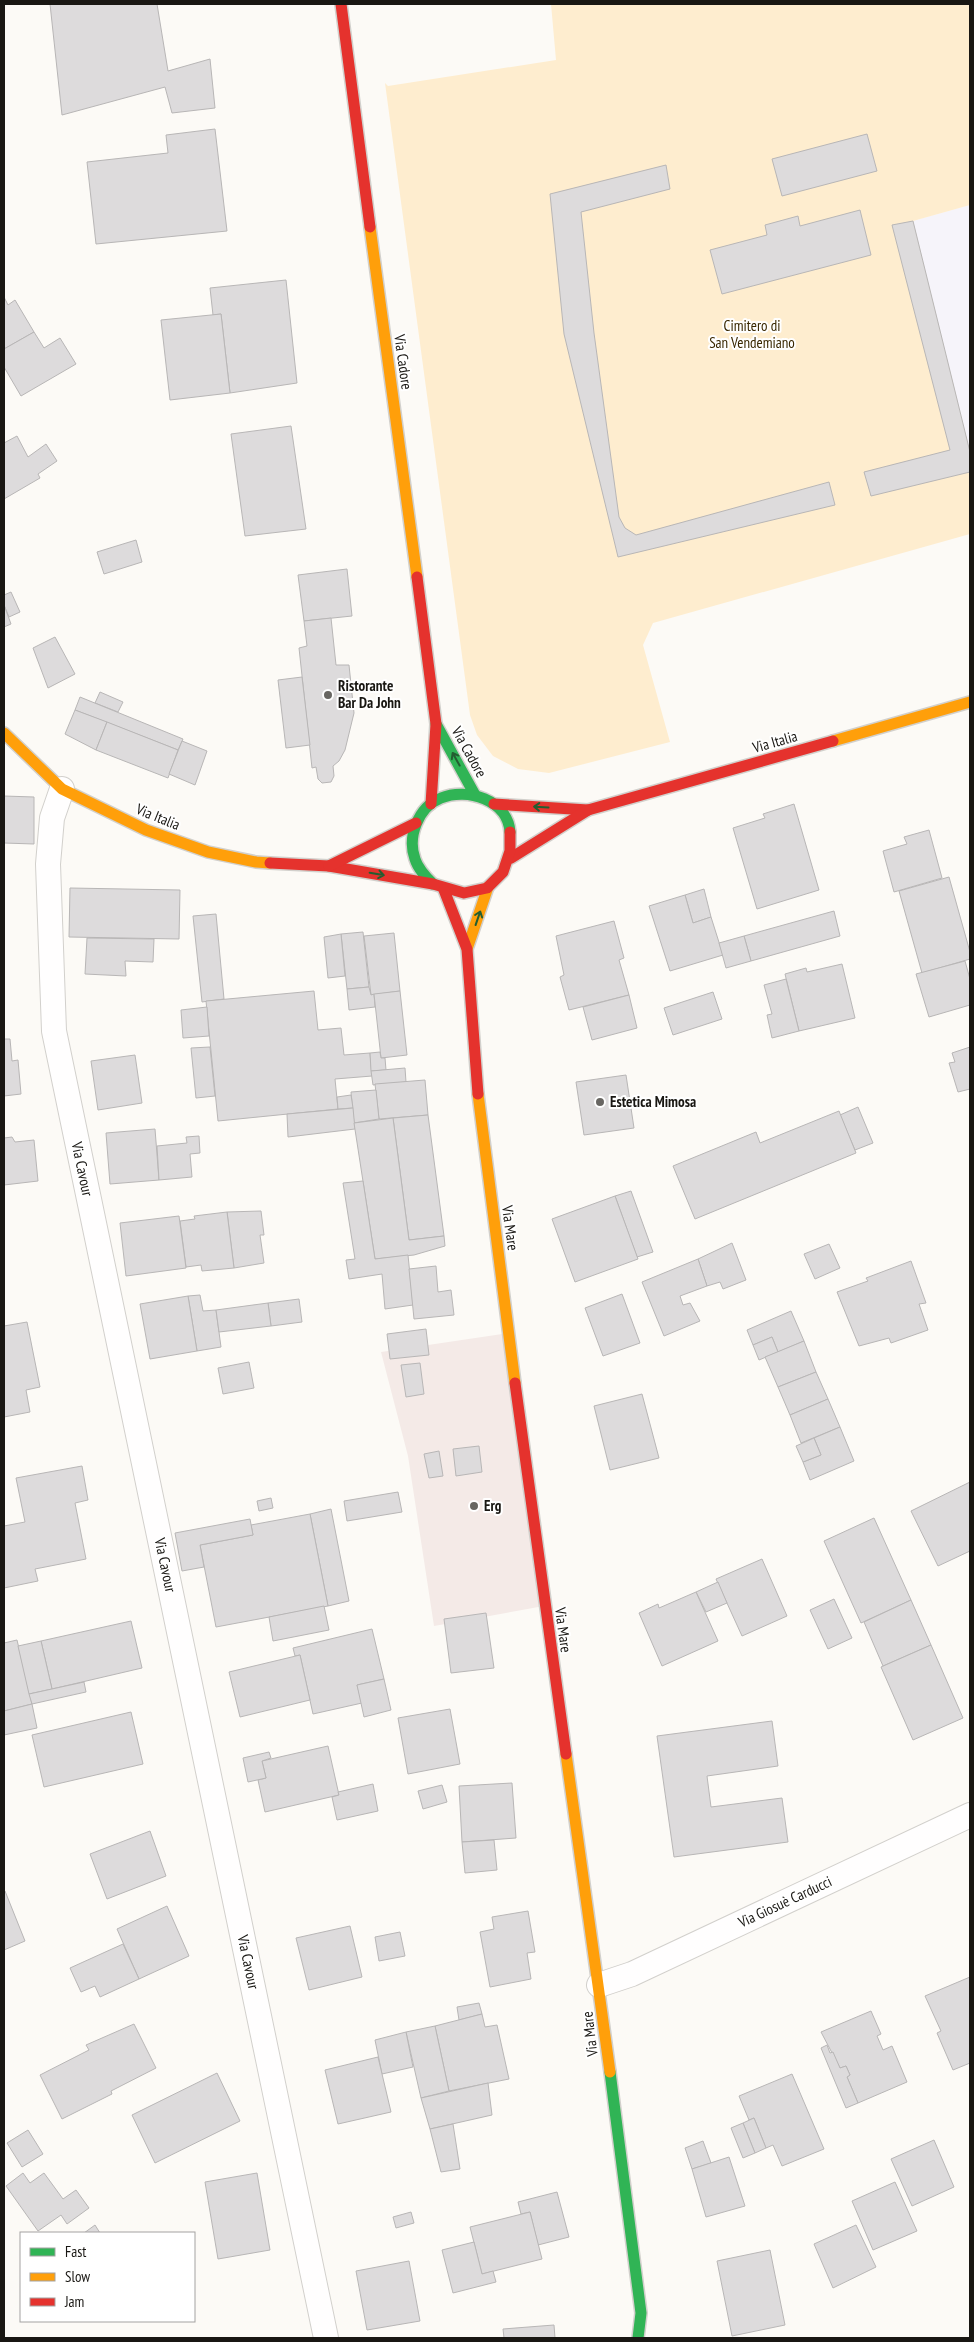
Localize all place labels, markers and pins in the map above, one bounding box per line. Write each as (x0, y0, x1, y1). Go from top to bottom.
place label: Ristorante Bar Da John (338, 676, 401, 712)
marker: Ristorante Bar Da John (322, 689, 334, 701)
place label: Estetica Mimosa (610, 1092, 696, 1111)
marker: Estetica Mimosa (594, 1096, 606, 1108)
place label: Erg (484, 1496, 502, 1515)
marker: Erg (468, 1500, 480, 1512)

